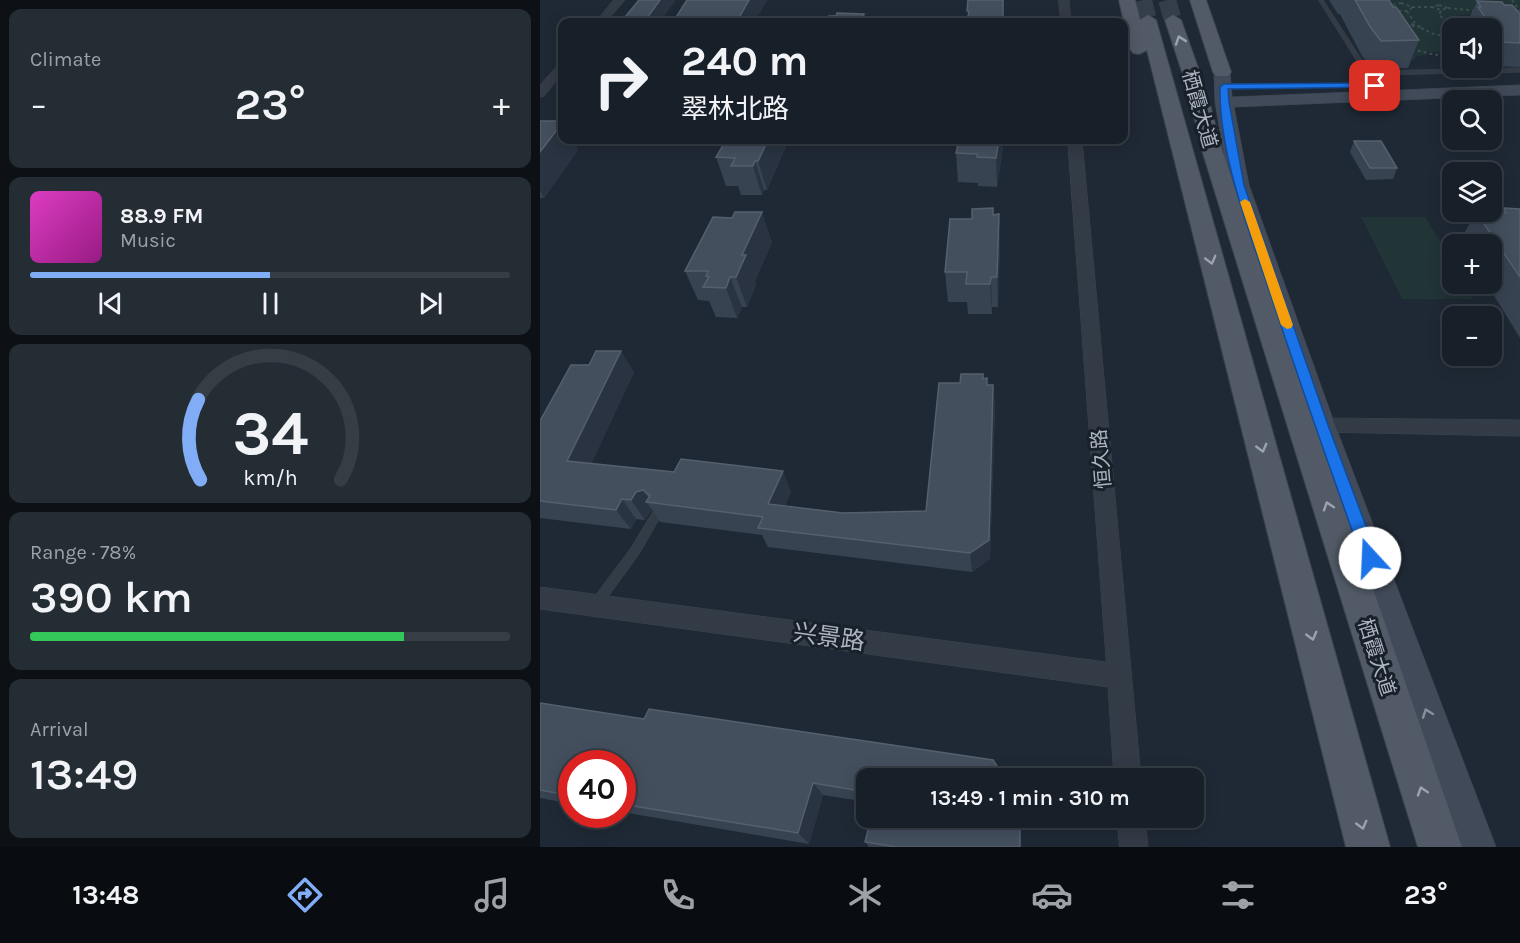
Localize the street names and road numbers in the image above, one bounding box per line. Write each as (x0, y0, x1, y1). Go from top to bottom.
street label: 栖霞大道 (1177, 68, 1222, 151)
street label: 恒久路 (1087, 428, 1116, 490)
street label: 栖霞大道 (1353, 616, 1400, 699)
street label: 兴景路 (791, 618, 867, 656)

